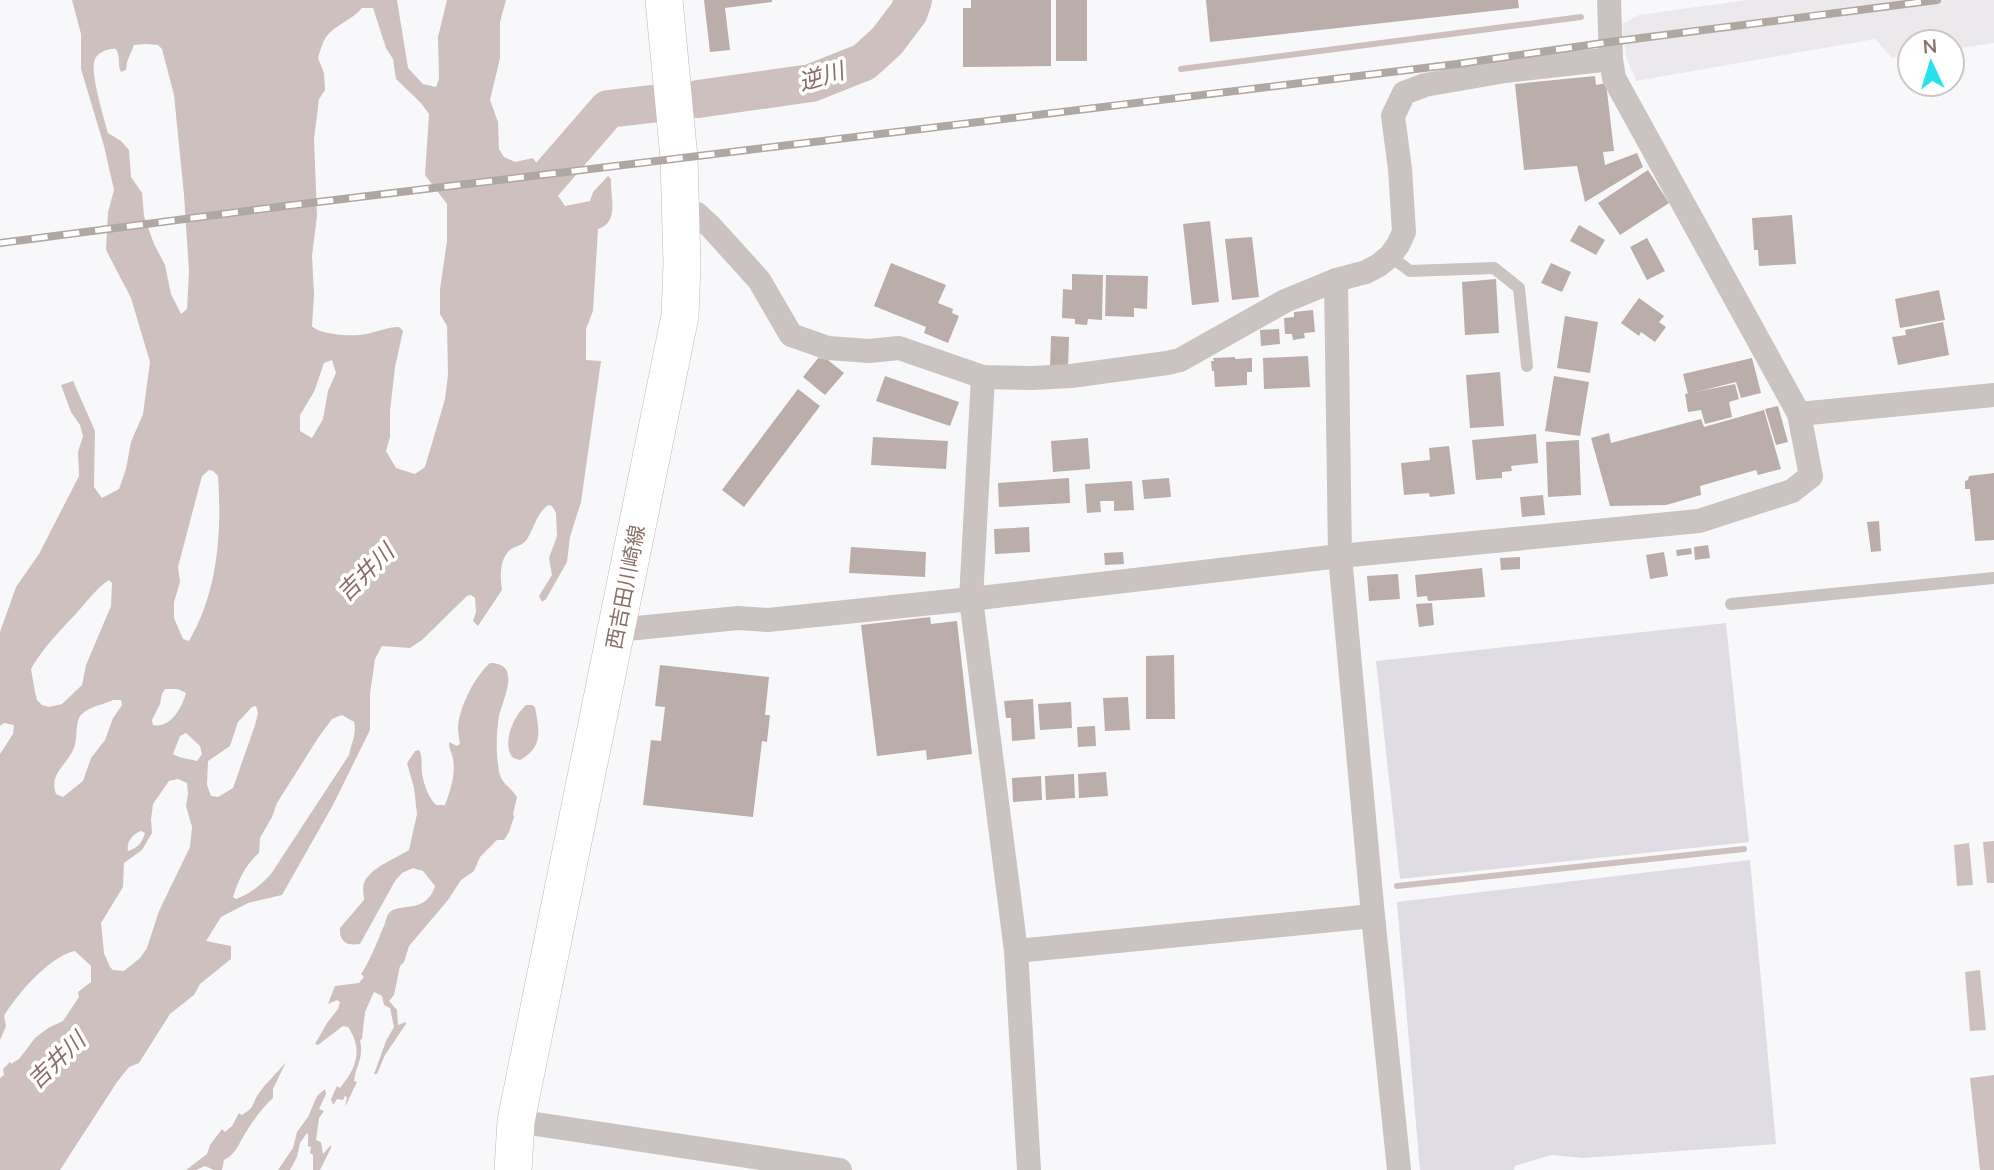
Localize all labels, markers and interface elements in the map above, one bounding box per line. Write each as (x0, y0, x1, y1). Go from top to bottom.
north arrow (1896, 28, 1966, 98)
text: N (1922, 34, 1938, 59)
water label: 逆川 (795, 55, 850, 97)
street label: 西吉田川崎線 (600, 523, 650, 651)
water label: 吉井川 (330, 535, 402, 607)
water label: 吉井川 (21, 1024, 93, 1094)

